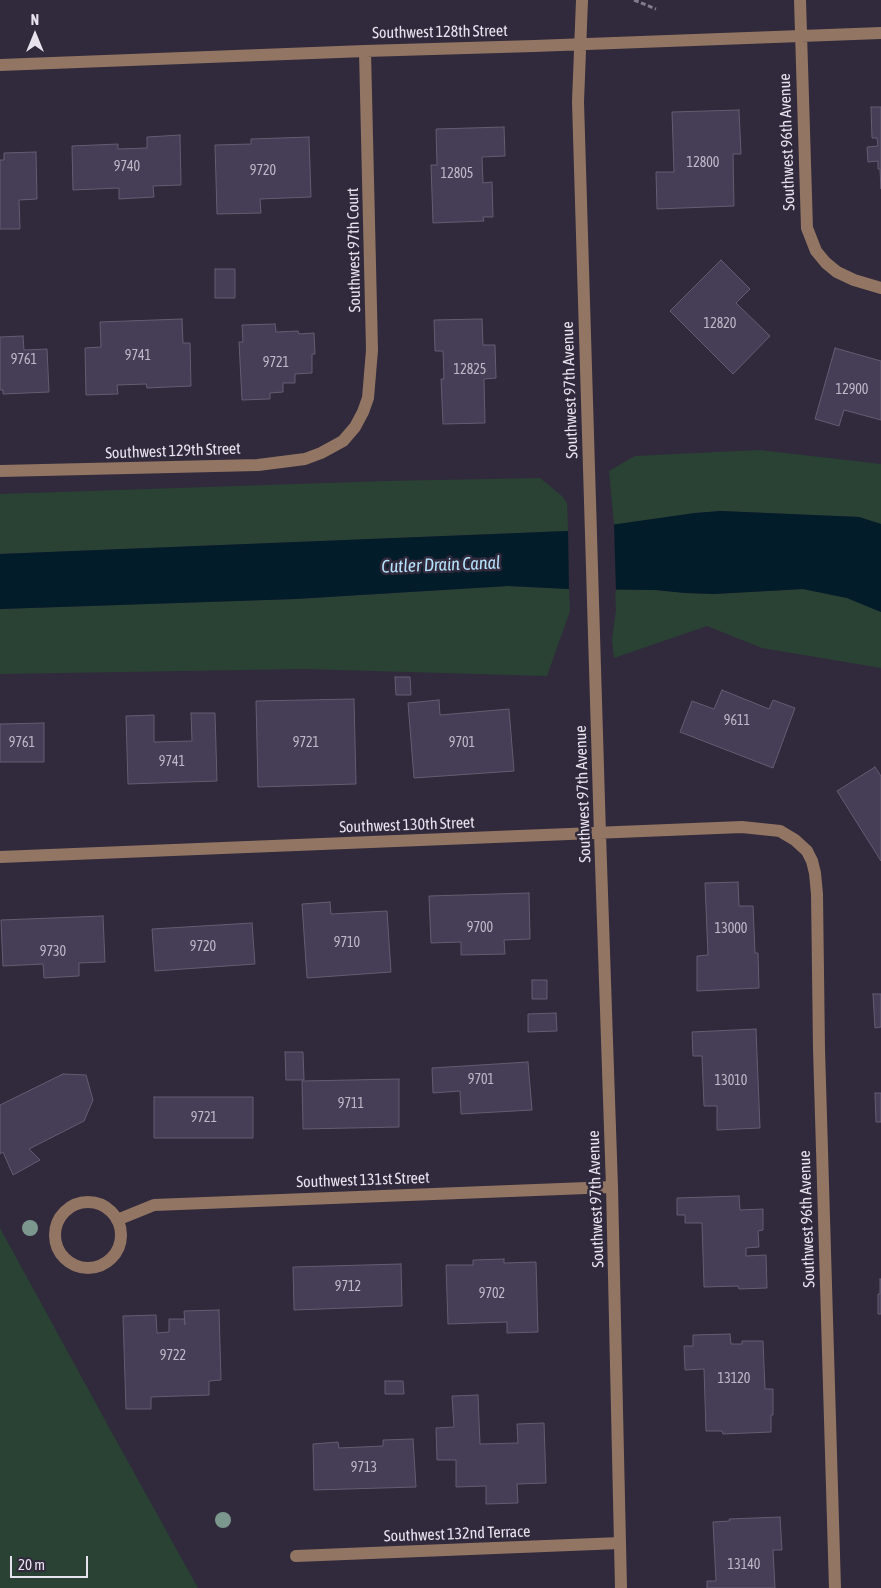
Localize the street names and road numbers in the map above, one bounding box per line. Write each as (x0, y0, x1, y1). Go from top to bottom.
street label: Southwest 128th Street (372, 21, 508, 43)
street label: Southwest 96th Avenue (775, 73, 799, 211)
street label: Southwest 97th Court (343, 188, 365, 312)
street label: Southwest 97th Avenue (558, 321, 582, 459)
street label: Southwest 129th Street (105, 439, 241, 463)
street label: Southwest 97th Avenue (571, 725, 595, 863)
street label: Southwest 130th Street (339, 813, 475, 837)
street label: Southwest 97th Avenue (584, 1130, 608, 1268)
street label: Southwest 96th Avenue (795, 1150, 819, 1288)
street label: Southwest 131st Street (296, 1168, 430, 1192)
street label: Southwest 132nd Terrace (383, 1522, 531, 1546)

